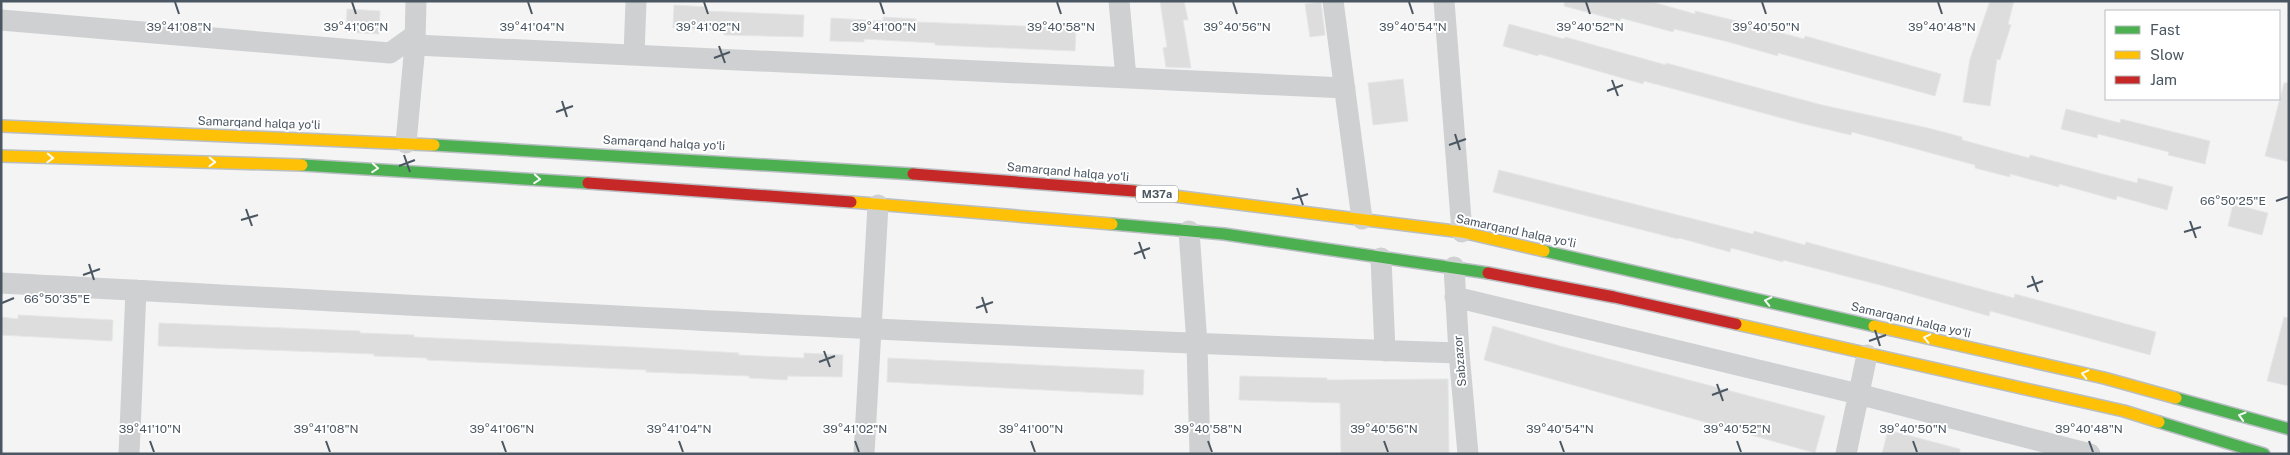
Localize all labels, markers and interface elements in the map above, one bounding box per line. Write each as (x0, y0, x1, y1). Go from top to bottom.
legend (2105, 10, 2280, 100)
text: 39°41'08"N (146, 20, 212, 34)
text: 39°41'06"N (324, 20, 388, 34)
text: 39°41'04"N (500, 20, 564, 34)
text: 39°41'02"N (676, 20, 740, 34)
text: 39°41'00"N (852, 20, 916, 34)
text: 39°40'58"N (1027, 20, 1095, 34)
text: 39°40'56"N (1203, 20, 1271, 34)
text: 39°40'54"N (1379, 20, 1447, 34)
text: 39°40'52"N (1556, 20, 1624, 34)
text: 39°40'50"N (1732, 20, 1800, 34)
text: 39°40'48"N (1908, 20, 1976, 34)
text: Fast (2150, 21, 2180, 38)
text: Slow (2150, 46, 2185, 63)
text: Jam (2150, 71, 2177, 88)
street label: Samarqand halqa yoʻli (197, 114, 321, 132)
street label: Samarqand halqa yoʻli (602, 133, 726, 153)
one-way arrow (46, 152, 54, 163)
one-way arrow (209, 157, 217, 167)
street label: Samarqand halqa yoʻli (1006, 160, 1130, 184)
one-way arrow (371, 163, 379, 174)
one-way arrow (533, 174, 541, 185)
road number: M37a (1136, 185, 1178, 202)
text: 66°50'25"E (2200, 194, 2266, 208)
street label: Samarqand halqa yoʻli (1455, 211, 1578, 251)
text: 66°50'35"E (24, 292, 90, 306)
one-way arrow (1764, 297, 1773, 307)
street label: Samarqand halqa yoʻli (1850, 299, 1972, 341)
one-way arrow (1922, 333, 1931, 343)
street label: Sabzazor (1451, 335, 1469, 387)
one-way arrow (2081, 369, 2090, 380)
one-way arrow (2238, 412, 2246, 422)
text: 39°41'10"N (119, 422, 181, 436)
text: 39°41'08"N (293, 422, 359, 436)
text: 39°41'06"N (470, 422, 534, 436)
text: 39°41'04"N (647, 422, 711, 436)
text: 39°41'02"N (823, 422, 887, 436)
text: 39°41'00"N (999, 422, 1063, 436)
text: 39°40'58"N (1174, 422, 1242, 436)
text: 39°40'56"N (1350, 422, 1418, 436)
text: 39°40'54"N (1526, 422, 1594, 436)
text: 39°40'52"N (1703, 422, 1771, 436)
text: 39°40'50"N (1879, 422, 1947, 436)
text: 39°40'48"N (2055, 422, 2123, 436)

